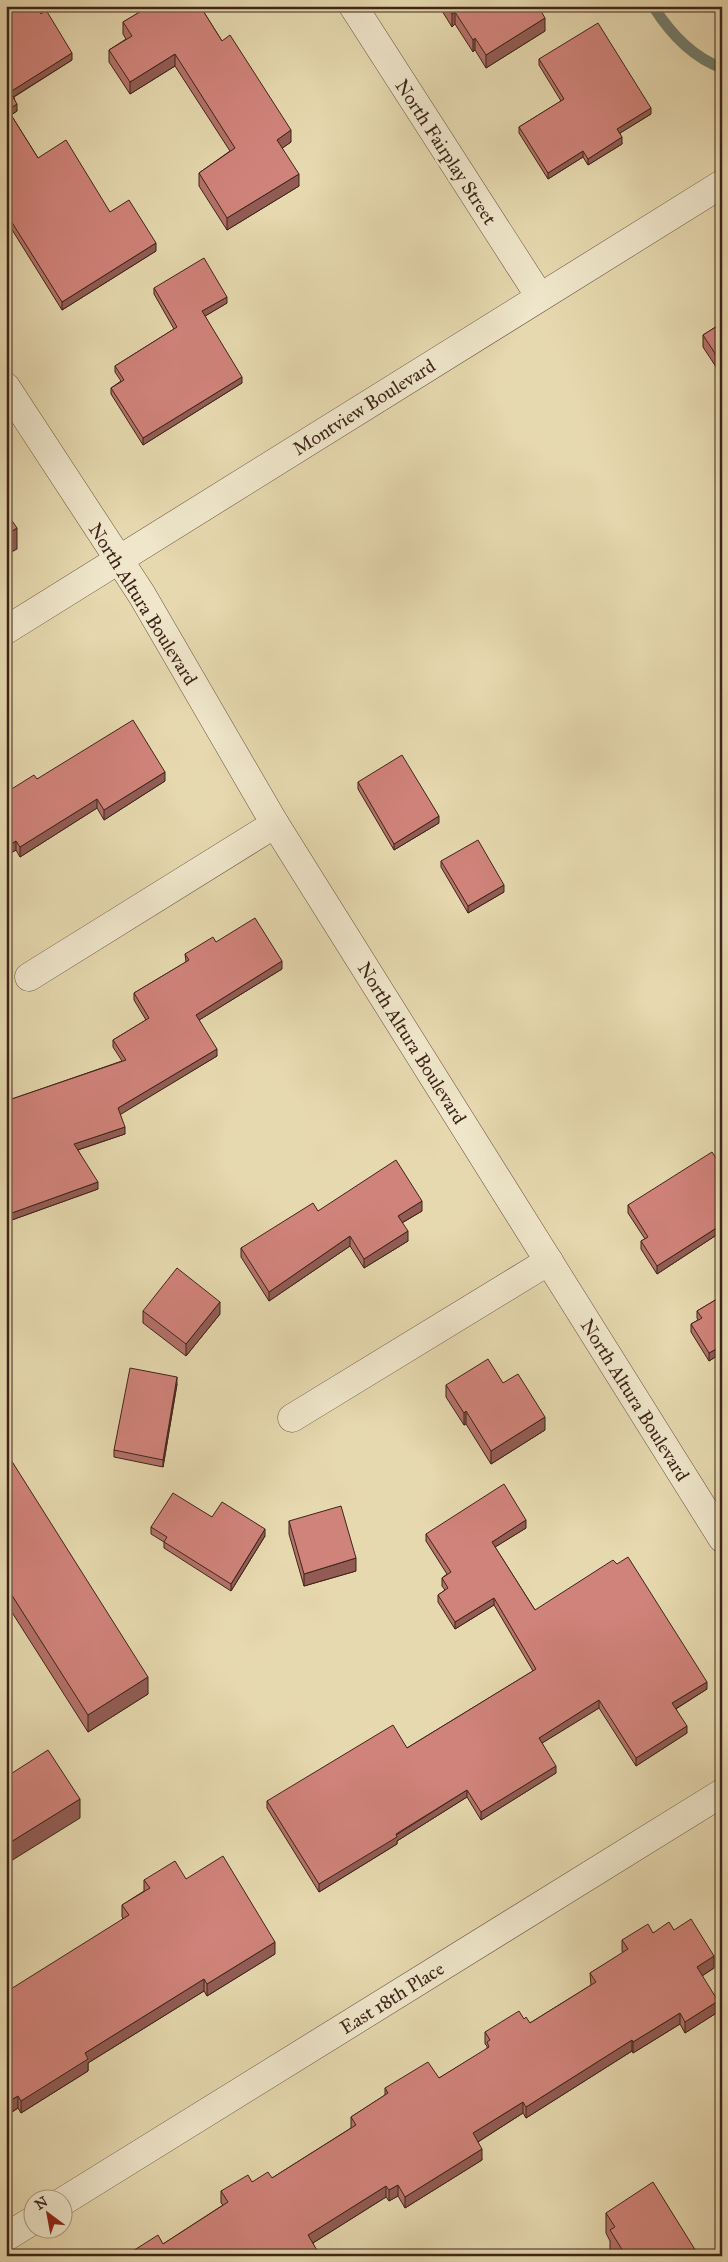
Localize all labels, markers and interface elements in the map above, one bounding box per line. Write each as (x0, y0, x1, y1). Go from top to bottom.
street label: North Fairplay Street (390, 75, 502, 229)
street label: Montview Boulevard (288, 354, 440, 460)
street label: North Altura Boulevard (84, 519, 203, 690)
street label: North Altura Boulevard (353, 958, 472, 1129)
street label: North Altura Boulevard (576, 1315, 695, 1486)
street label: East 18th Place (336, 1957, 448, 2039)
north arrow (22, 2190, 72, 2240)
text: N (32, 2193, 51, 2214)

